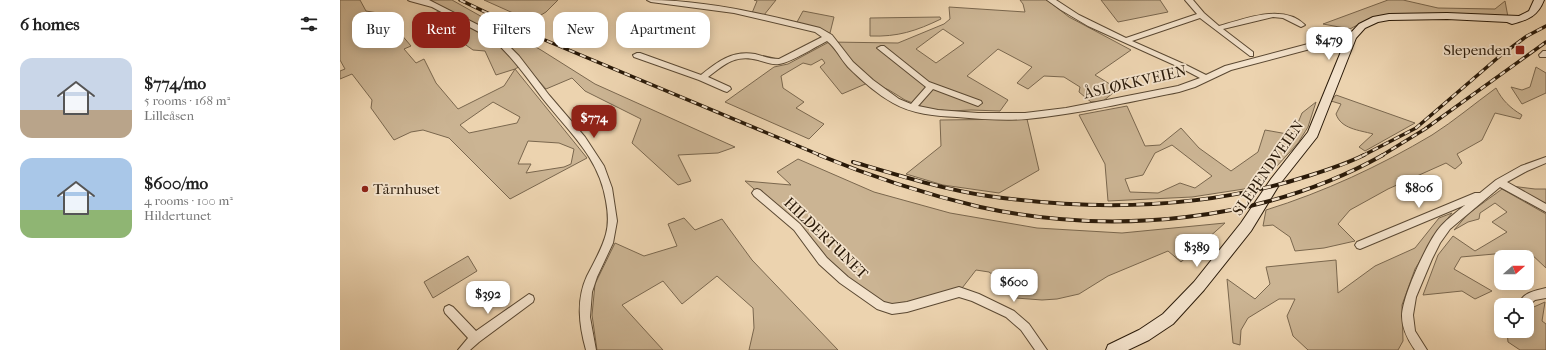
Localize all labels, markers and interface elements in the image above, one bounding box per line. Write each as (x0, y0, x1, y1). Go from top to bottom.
chip: Buy (352, 12, 404, 48)
chip: Rent (412, 12, 470, 48)
chip: Filters (478, 12, 545, 48)
chip: New (553, 12, 608, 48)
chip: Apartment (616, 12, 710, 48)
icon: filters (298, 13, 320, 35)
text: 6 homes (20, 14, 80, 34)
pin: $479 (1305, 27, 1353, 61)
text: $479 (1315, 32, 1343, 47)
place label: Slependen (1443, 41, 1511, 59)
marker: Slependen (1514, 44, 1526, 56)
street label: ÅSLØKKVEIEN (1081, 61, 1189, 103)
text: $774/mo (144, 73, 206, 93)
icon: home (52, 74, 100, 122)
text: 5 rooms · 168 m² (144, 93, 230, 108)
pin: $774 (570, 105, 618, 139)
text: Lilleåsen (144, 108, 194, 123)
text: $774 (580, 110, 608, 125)
street label: SLEPENDVEIEN (1229, 117, 1308, 219)
text: $600/mo (144, 173, 208, 193)
icon: home (52, 174, 100, 222)
pin: $806 (1395, 175, 1443, 209)
place label: Tårnhuset (373, 180, 440, 198)
text: $806 (1405, 180, 1433, 195)
marker: Tårnhuset (360, 184, 370, 194)
text: 4 rooms · 100 m² (144, 193, 233, 208)
street label: HILDERTUNET (780, 193, 872, 283)
text: Hildertunet (144, 208, 211, 223)
pin: $389 (1173, 234, 1221, 268)
text: $389 (1184, 239, 1210, 254)
north arrow (1494, 250, 1534, 290)
map controls (1494, 250, 1534, 338)
pin: $600 (990, 269, 1038, 303)
text: $600 (1000, 274, 1028, 289)
pin: $392 (464, 281, 512, 315)
text: $392 (475, 286, 501, 301)
button: locate (1494, 298, 1534, 338)

